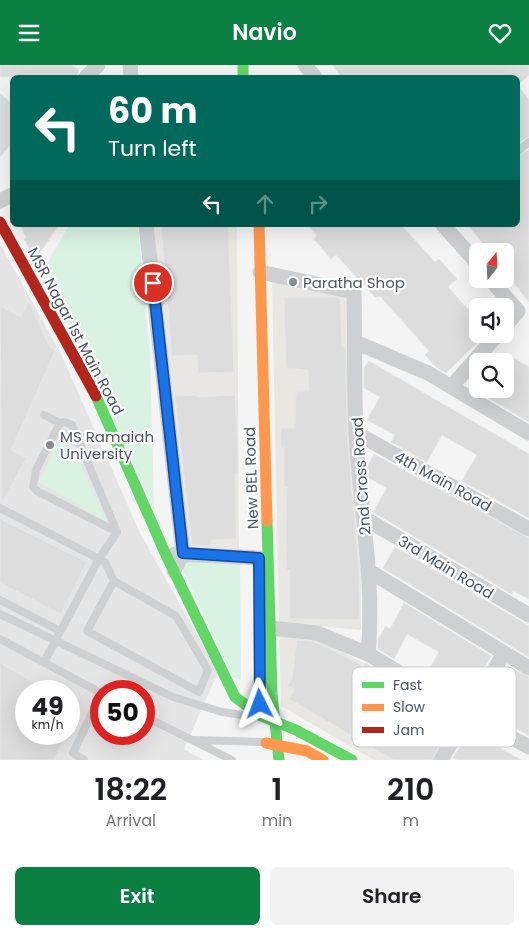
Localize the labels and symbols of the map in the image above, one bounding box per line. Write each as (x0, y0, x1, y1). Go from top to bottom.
north arrow (469, 243, 514, 287)
street label: MSR Nagar 1st Main Road (23, 244, 129, 418)
pin (132, 262, 174, 304)
place label: Paratha Shop (303, 272, 405, 293)
marker: Paratha Shop (287, 276, 299, 288)
street label: 2nd Cross Road (346, 417, 376, 535)
place label: MS Ramaiah University (60, 426, 154, 464)
street label: New BEL Road (239, 426, 263, 530)
marker: MS Ramaiah University (44, 439, 56, 451)
street label: 4th Main Road (391, 446, 495, 516)
street label: 3rd Main Road (394, 530, 498, 604)
legend (352, 667, 516, 747)
text: Fast (393, 675, 422, 695)
position arrow (233, 677, 285, 729)
speed limit sign: 50 (90, 680, 155, 745)
text: Slow (393, 697, 426, 717)
text: Jam (393, 720, 424, 740)

